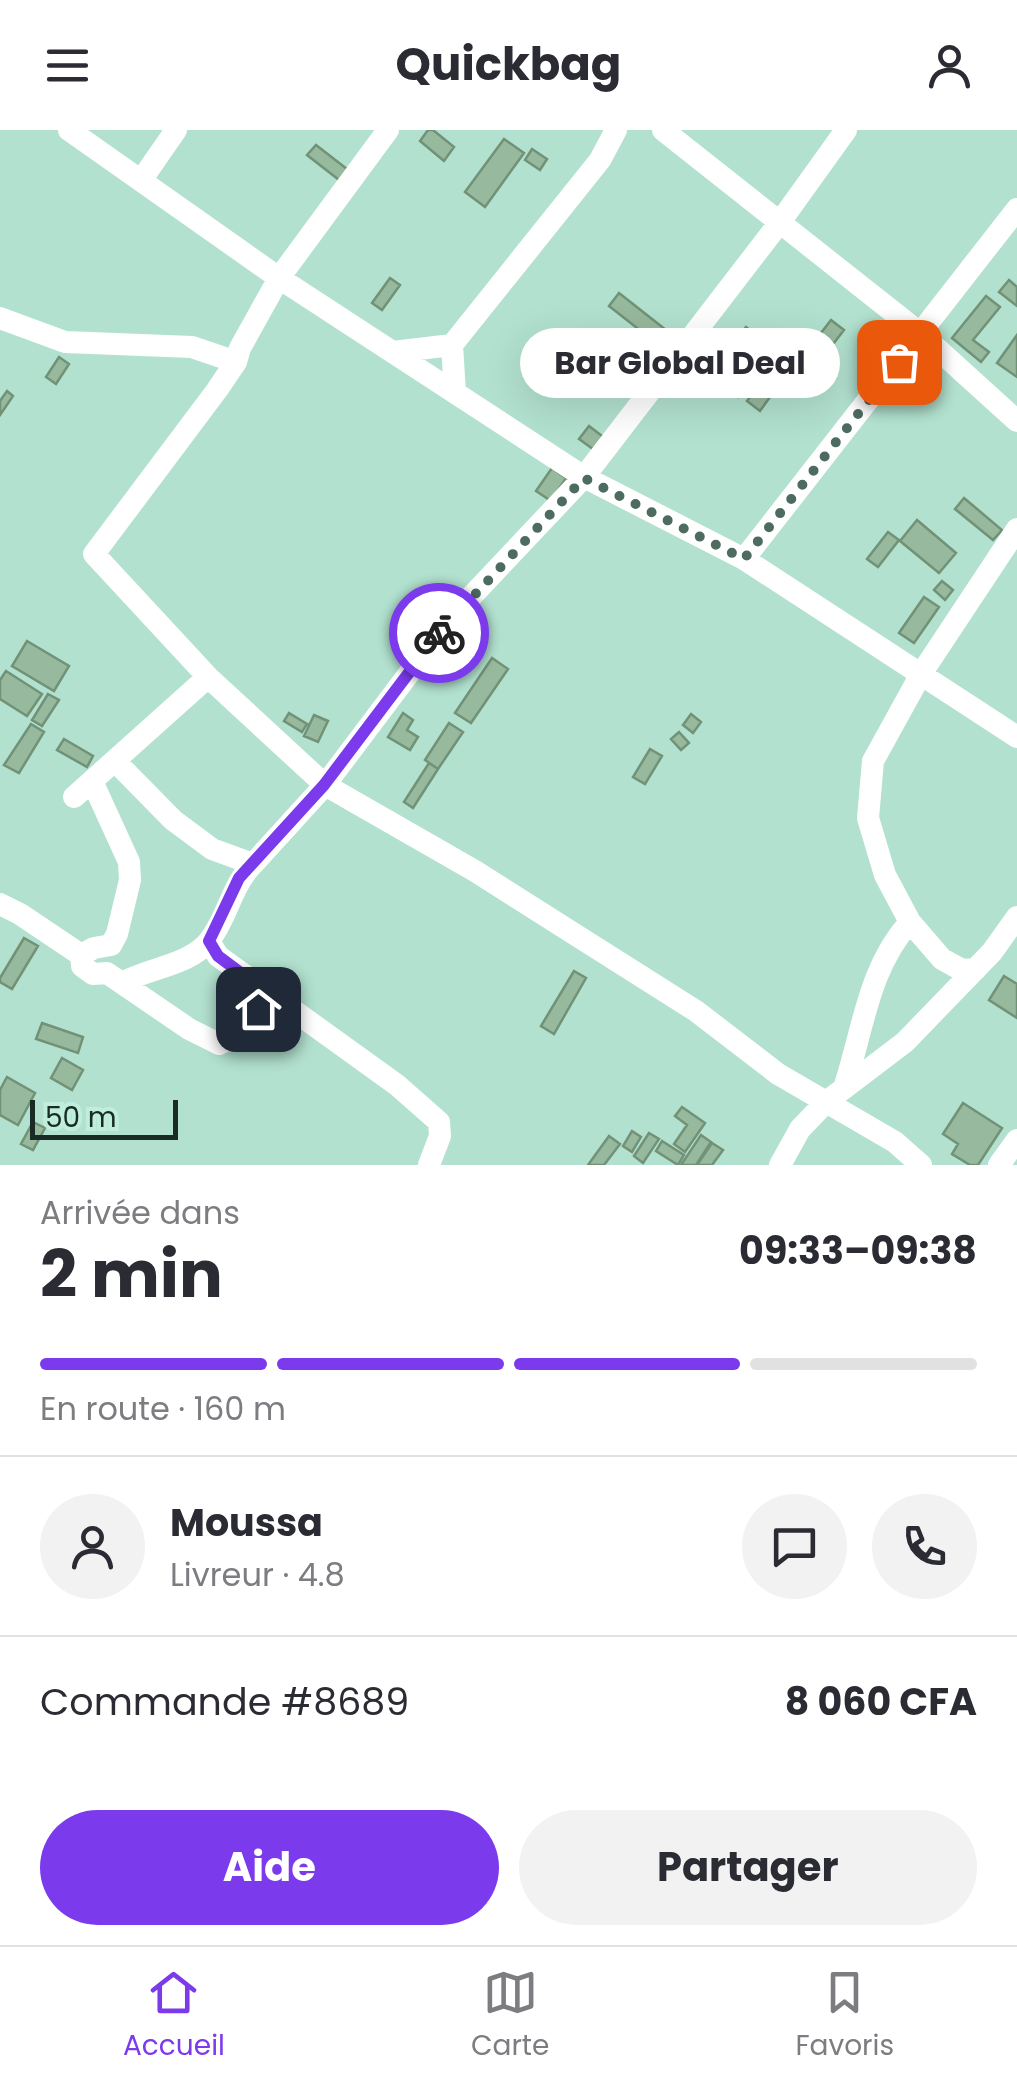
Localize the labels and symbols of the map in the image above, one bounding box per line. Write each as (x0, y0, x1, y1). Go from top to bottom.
pin (857, 320, 942, 405)
callout: Bar Global Deal (519, 327, 839, 397)
courier (389, 583, 489, 683)
pin (216, 967, 301, 1052)
scale bar (30, 1095, 178, 1140)

